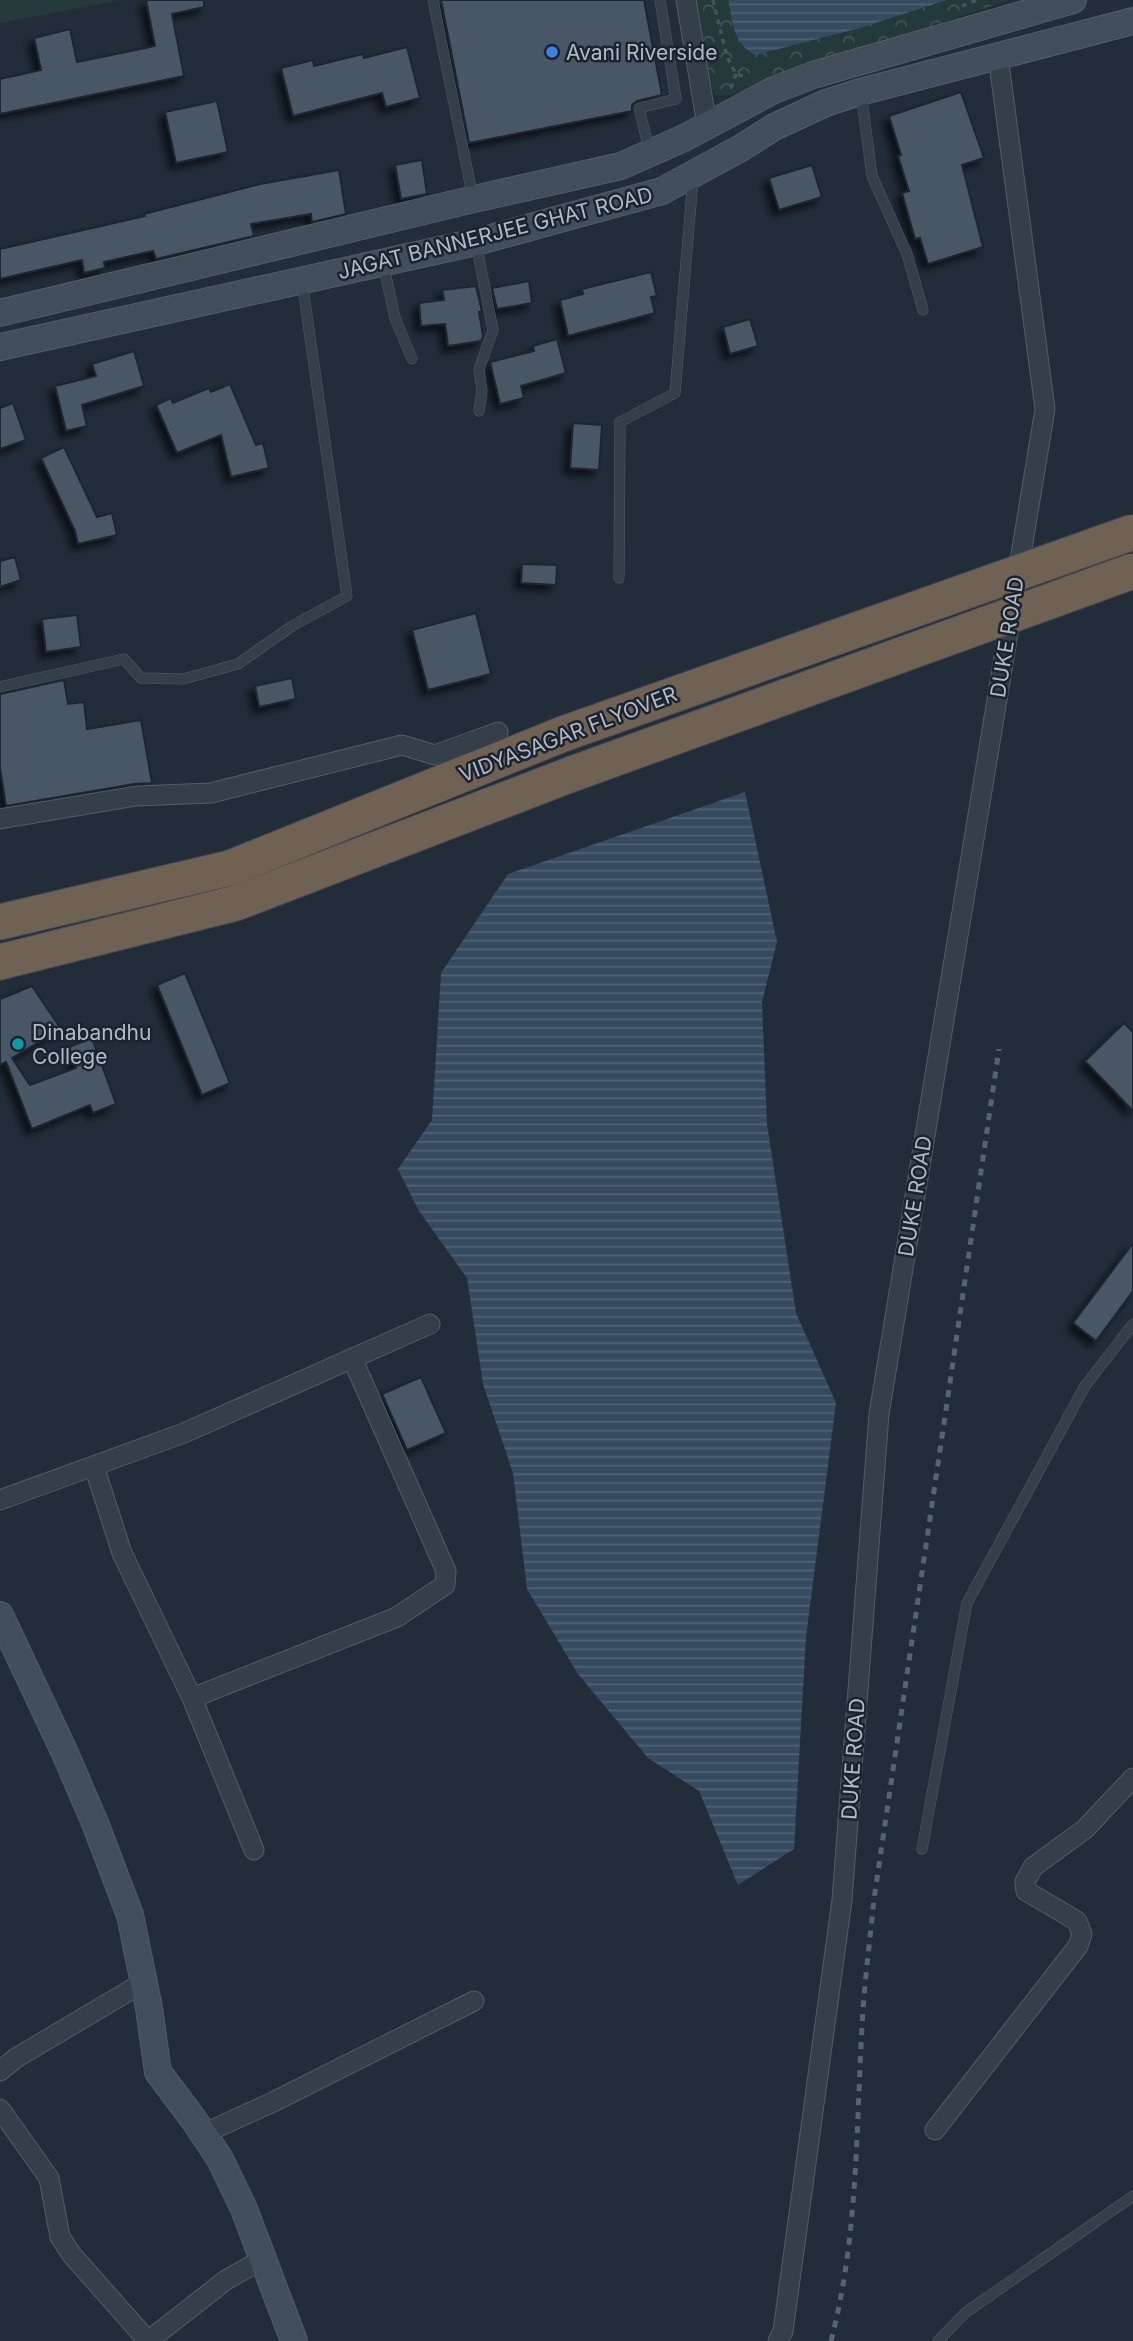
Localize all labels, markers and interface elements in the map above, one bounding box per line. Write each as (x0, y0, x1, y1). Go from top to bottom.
place label: Avani Riverside (566, 40, 717, 65)
marker: Avani Riverside (544, 44, 560, 60)
street label: JAGAT BANNERJEE GHAT ROAD (335, 182, 655, 284)
street label: DUKE ROAD (985, 575, 1029, 699)
street label: VIDYASAGAR FLYOVER (456, 681, 680, 787)
place label: Dinabandhu College (32, 1020, 151, 1069)
marker: Dinabandhu College (10, 1036, 26, 1052)
street label: DUKE ROAD (893, 1134, 937, 1258)
street label: DUKE ROAD (836, 1697, 870, 1821)

